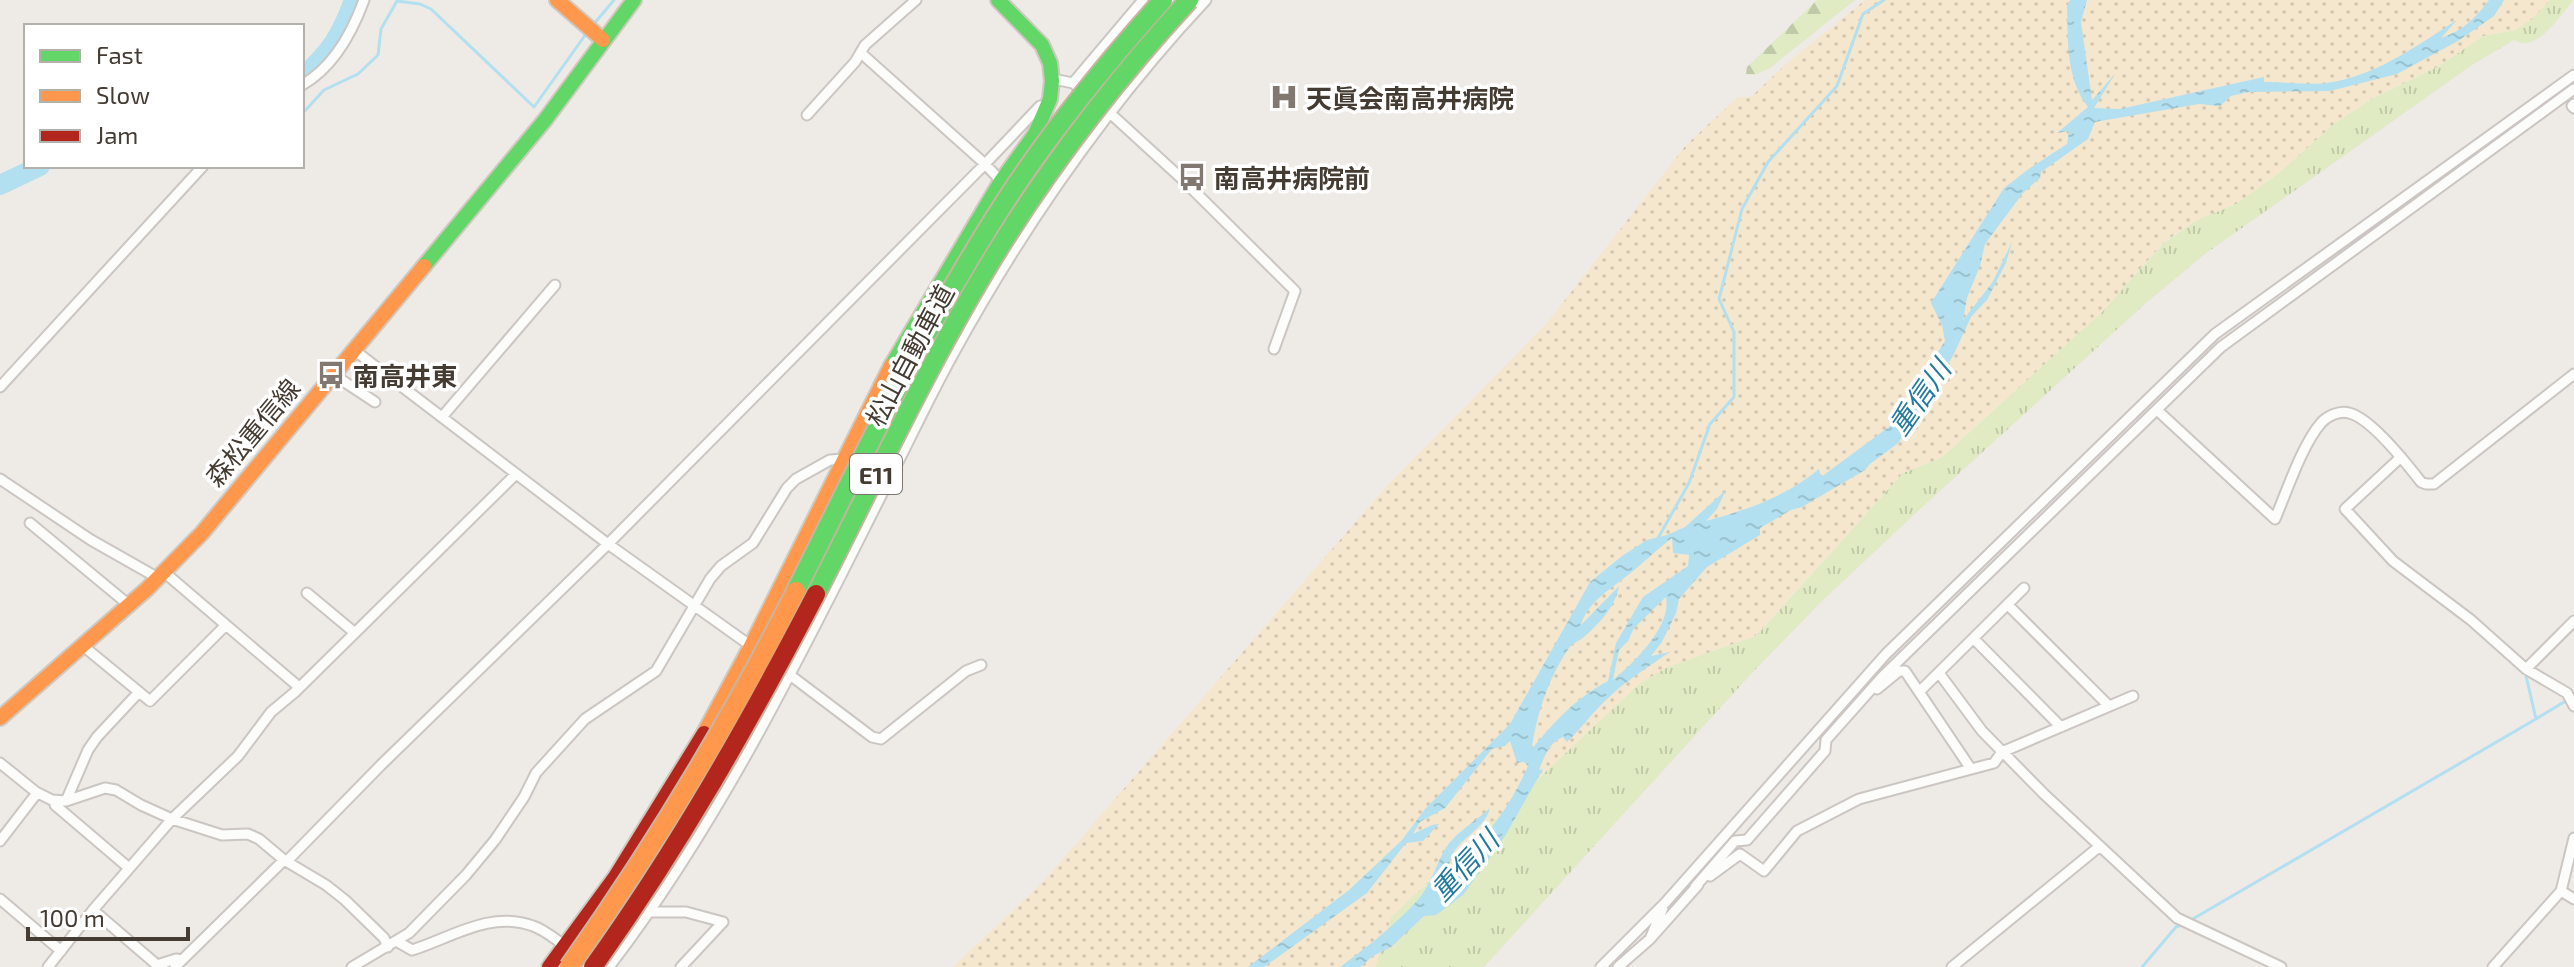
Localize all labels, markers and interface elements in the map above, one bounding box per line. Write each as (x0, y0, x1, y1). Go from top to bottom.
legend (24, 24, 304, 168)
text: Fast (96, 40, 143, 69)
text: Slow (96, 80, 150, 109)
hospital icon: 天眞会南高井病院 (1269, 82, 1299, 112)
place label: 天眞会南高井病院 (1306, 82, 1514, 113)
text: Jam (96, 120, 138, 149)
bus stop icon: 南高井病院前 (1177, 162, 1207, 192)
place label: 南高井病院前 (1214, 162, 1370, 193)
street label: 松山自動車道 (859, 279, 959, 431)
water label: 重信川 (1881, 350, 1959, 441)
bus stop icon: 南高井東 (316, 360, 346, 390)
place label: 南高井東 (353, 360, 457, 391)
street label: 森松重信線 (198, 372, 306, 492)
road number: E11 (850, 454, 902, 494)
water label: 重信川 (1423, 821, 1507, 907)
scale bar (28, 891, 188, 941)
text: 100 m (40, 903, 105, 932)

